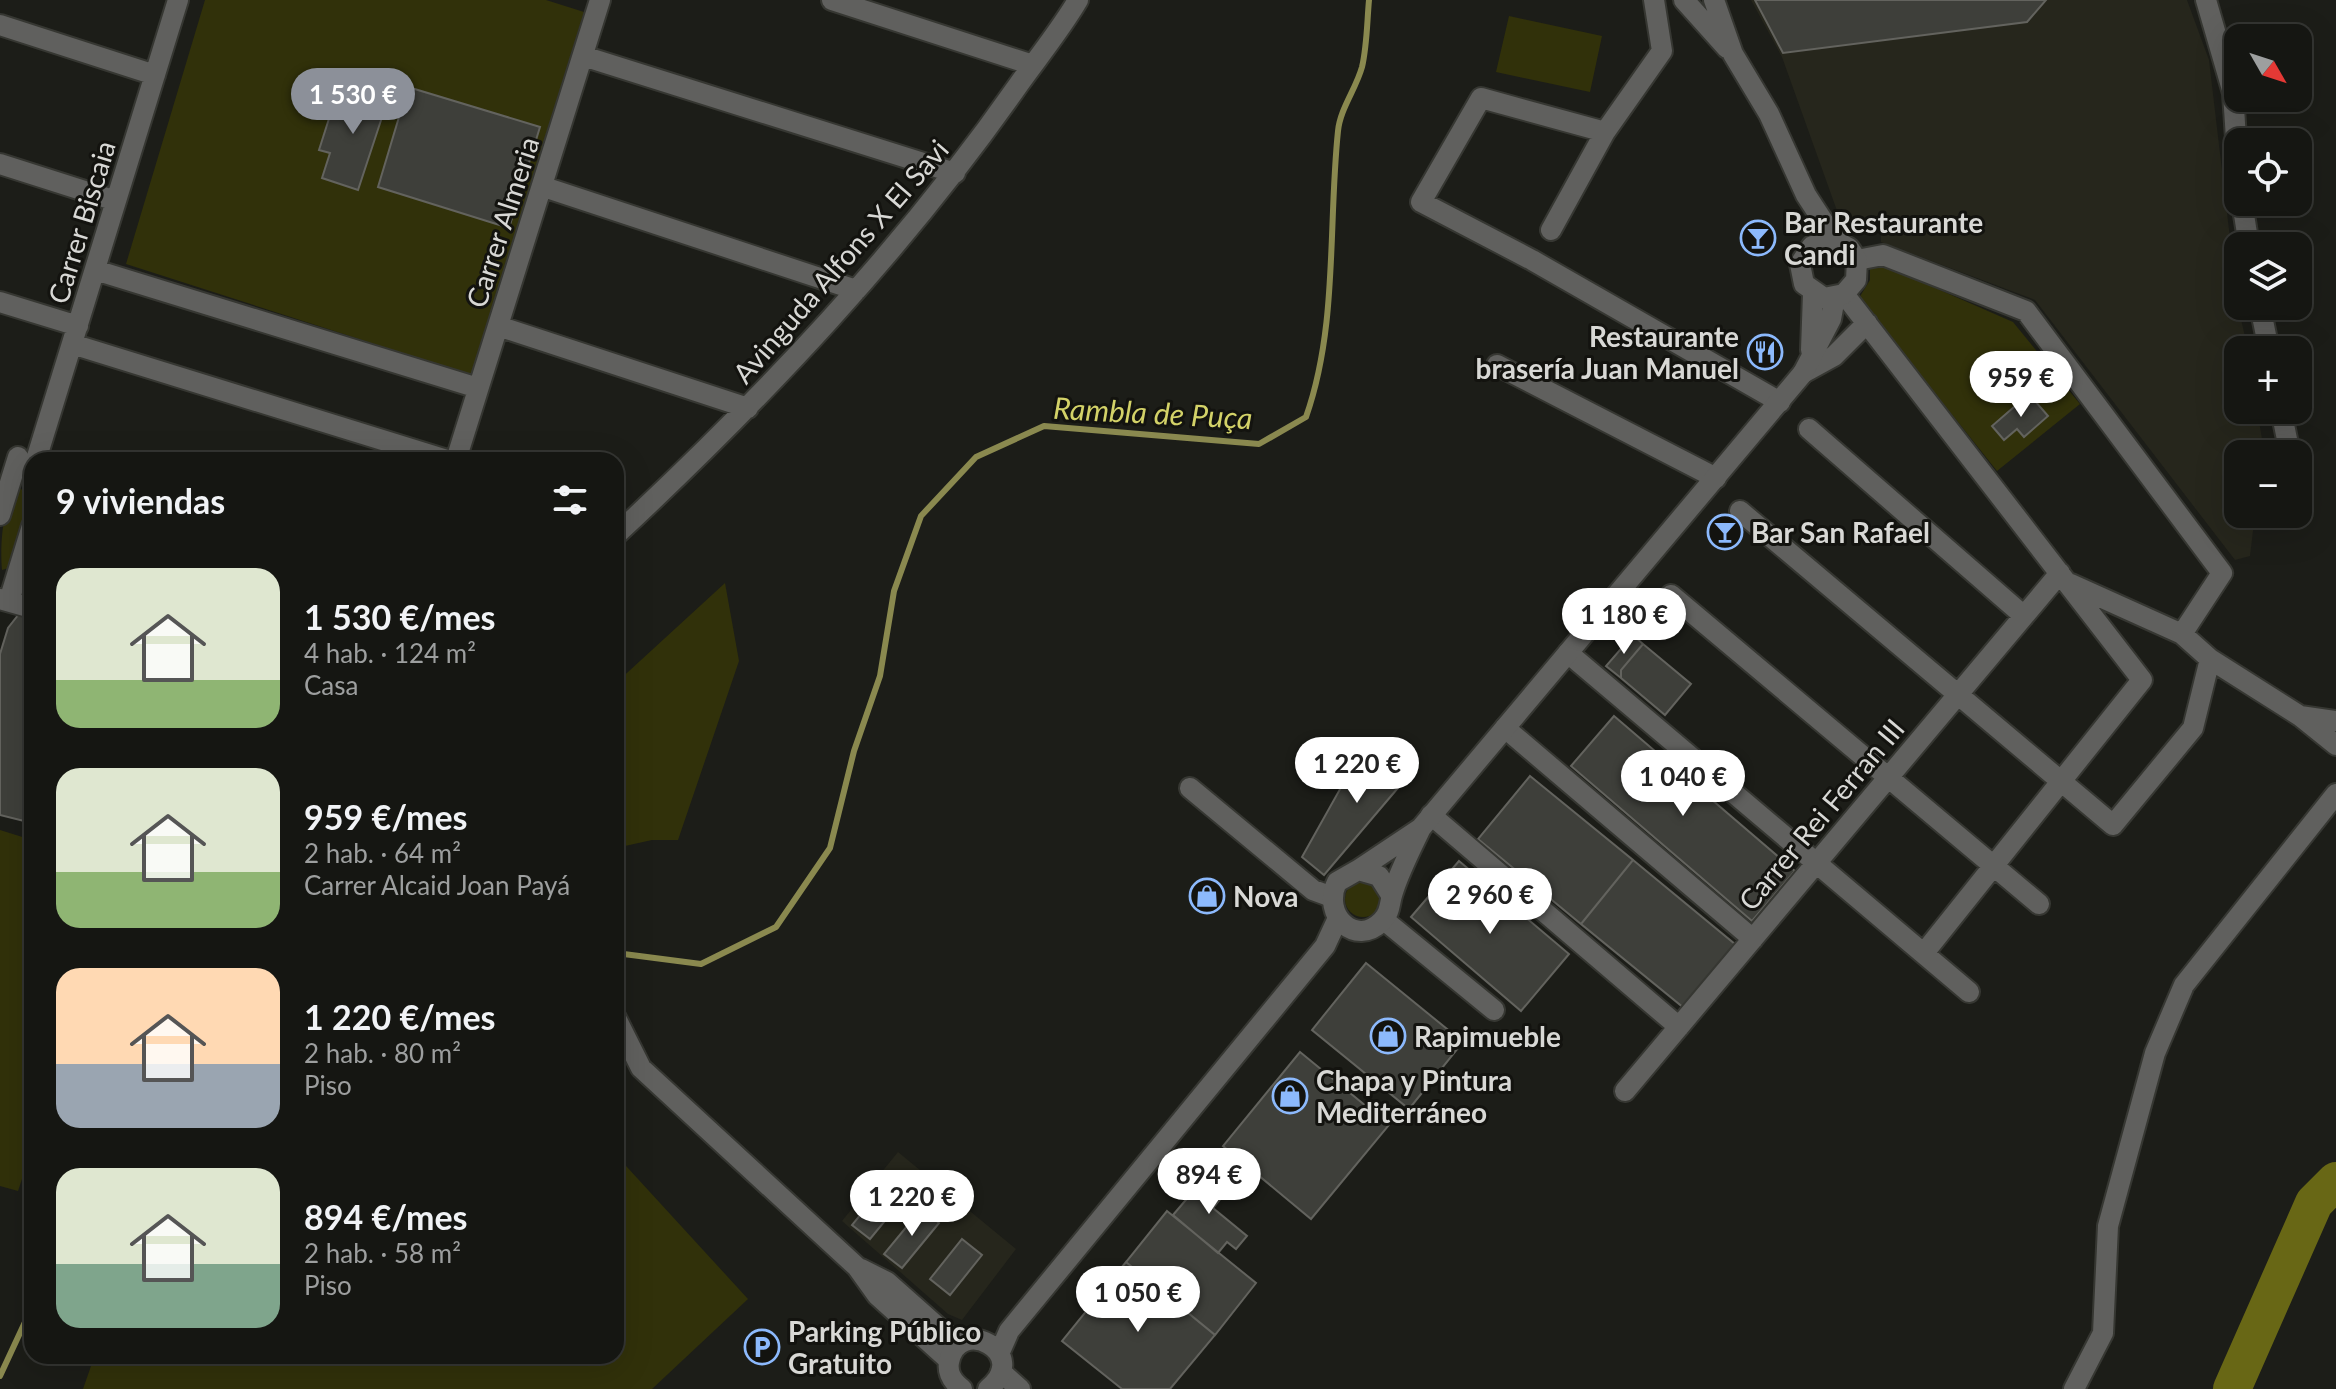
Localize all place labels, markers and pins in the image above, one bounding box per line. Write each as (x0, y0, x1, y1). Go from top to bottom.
pin: 1 530 € (279, 68, 427, 136)
place label: Bar Restaurante Candi (1784, 205, 1983, 271)
bar icon: Bar Restaurante Candi (1739, 219, 1777, 257)
place label: Restaurante brasería Juan Manuel (1476, 319, 1739, 385)
restaurant icon: Restaurante brasería Juan Manuel (1746, 333, 1784, 371)
pin: 959 € (1965, 351, 2077, 419)
bar icon: Bar San Rafael (1706, 513, 1744, 551)
place label: Bar San Rafael (1751, 515, 1930, 549)
pin: 1 180 € (1550, 588, 1698, 656)
pin: 1 220 € (1283, 737, 1431, 805)
pin: 1 040 € (1609, 750, 1757, 818)
pin: 2 960 € (1416, 868, 1564, 936)
shop icon: Nova (1188, 877, 1226, 915)
place label: Nova (1233, 879, 1298, 913)
shop icon: Rapimueble (1369, 1017, 1407, 1055)
place label: Rapimueble (1414, 1019, 1561, 1053)
place label: Chapa y Pintura Mediterráneo (1316, 1063, 1512, 1129)
shop icon: Chapa y Pintura Mediterráneo (1271, 1077, 1309, 1115)
pin: 894 € (1153, 1148, 1265, 1216)
pin: 1 220 € (838, 1170, 986, 1238)
pin: 1 050 € (1064, 1266, 1212, 1334)
place label: Parking Público Gratuito (788, 1314, 981, 1380)
parking icon: Parking Público Gratuito (743, 1328, 781, 1366)

